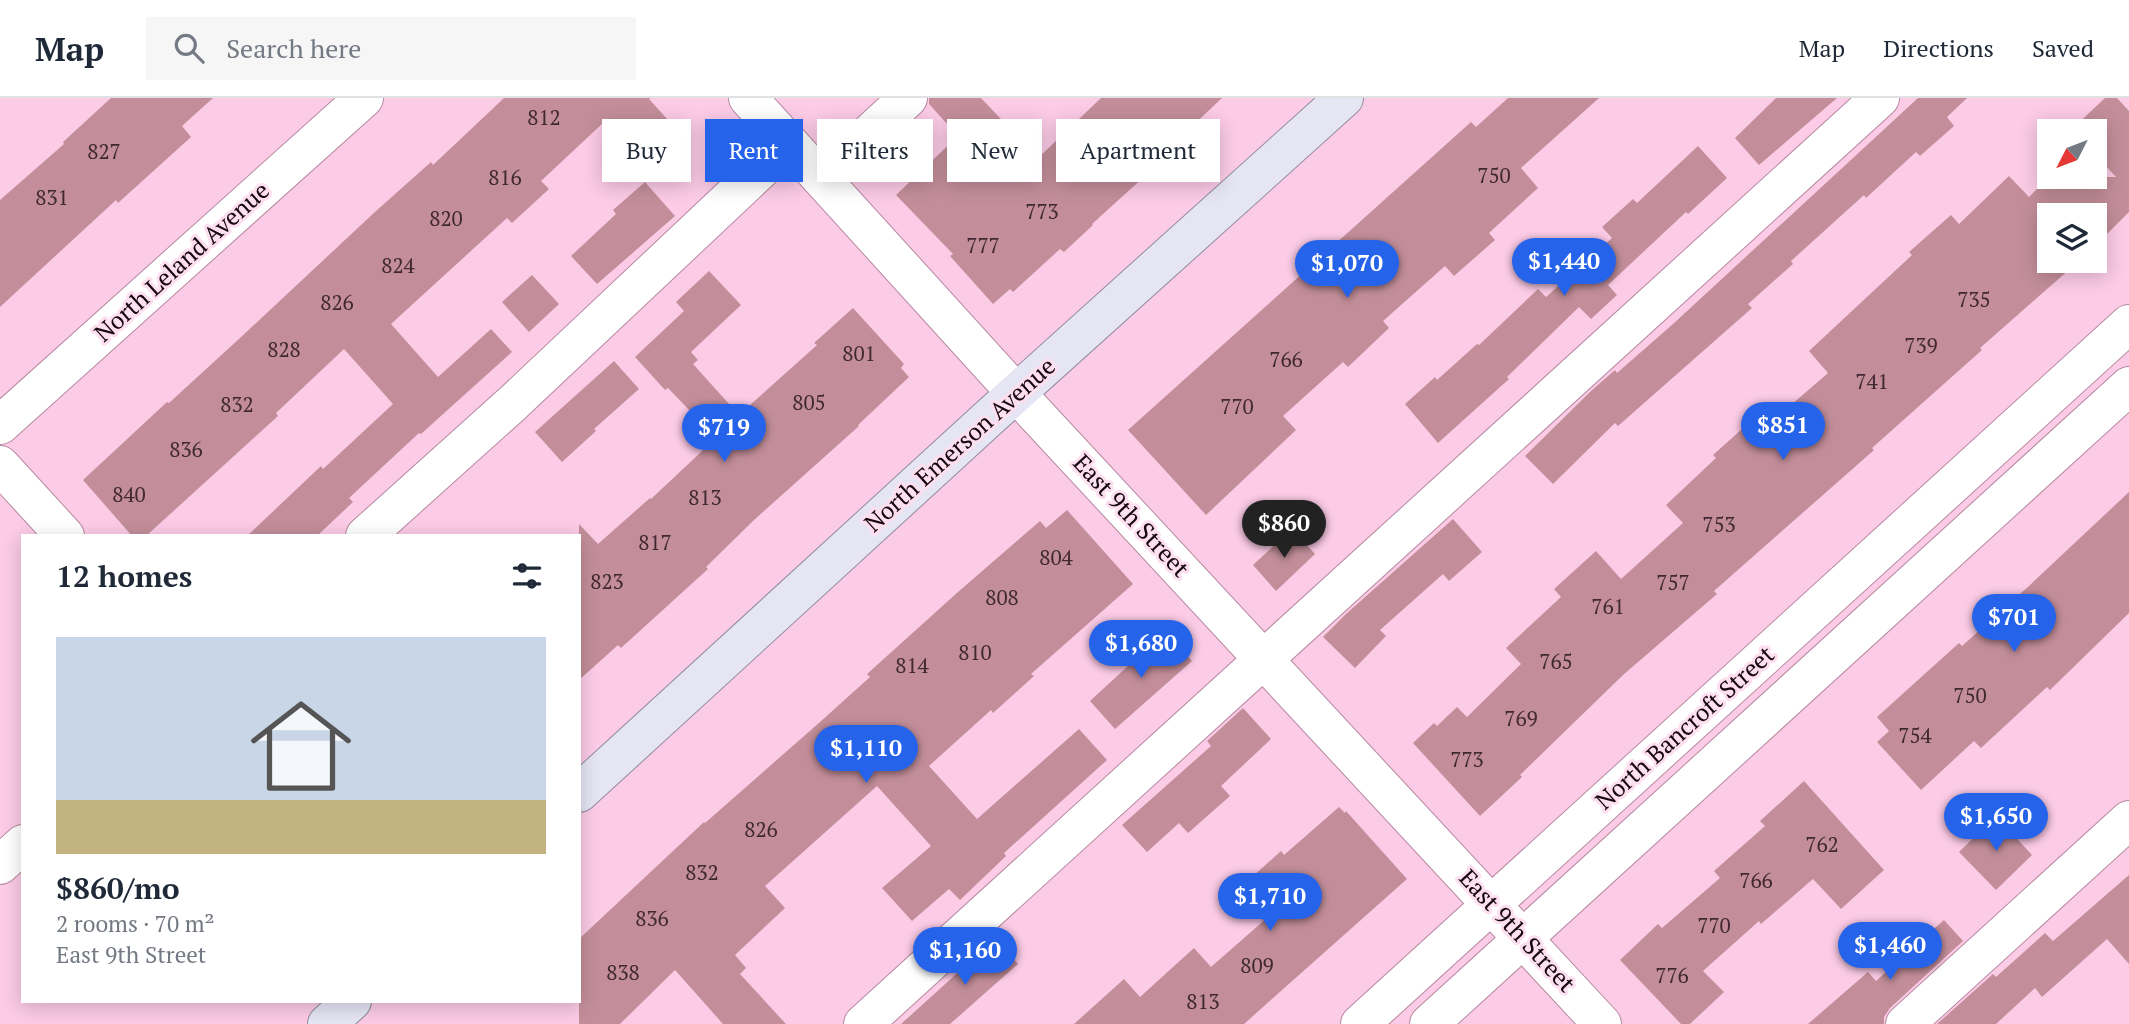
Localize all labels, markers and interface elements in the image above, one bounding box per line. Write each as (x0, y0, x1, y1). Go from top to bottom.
search box (146, 17, 636, 80)
text: Map (35, 27, 104, 70)
icon: search (170, 29, 208, 67)
text: Search here (226, 31, 361, 65)
text: Map (1799, 32, 1845, 64)
text: Directions (1883, 32, 1994, 64)
text: Saved (2032, 32, 2094, 64)
house number: 812 (527, 103, 561, 131)
chip: Buy (602, 119, 691, 182)
chip: Rent (705, 119, 803, 182)
chip: Filters (817, 119, 933, 182)
chip: New (947, 119, 1042, 182)
chip: Apartment (1056, 119, 1220, 182)
north arrow (2037, 119, 2107, 189)
map controls (2037, 119, 2107, 273)
house number: 827 (87, 137, 121, 165)
house number: 750 (1477, 161, 1511, 189)
house number: 816 (488, 163, 522, 191)
street label: North Leland Avenue (87, 174, 276, 348)
house number: 831 (35, 183, 69, 211)
house number: 773 (1025, 197, 1059, 225)
button: layers (2037, 203, 2107, 273)
house number: 820 (429, 204, 463, 232)
house number: 777 (966, 231, 1000, 259)
pin: $1,440 (1507, 238, 1621, 298)
pin: $1,070 (1290, 240, 1404, 300)
text: $1,440 (1528, 245, 1600, 276)
text: $1,070 (1311, 247, 1383, 278)
house number: 824 (381, 251, 416, 279)
house number: 735 (1957, 285, 1991, 313)
house number: 826 (320, 288, 354, 316)
house number: 739 (1904, 331, 1938, 359)
house number: 828 (267, 335, 301, 363)
house number: 801 (842, 339, 876, 367)
house number: 766 (1269, 345, 1303, 373)
street label: North Emerson Avenue (857, 350, 1062, 539)
house number: 741 (1855, 367, 1889, 395)
house number: 805 (792, 388, 826, 416)
house number: 832 (220, 390, 254, 418)
house number: 770 (1220, 392, 1254, 420)
pin: $851 (1742, 402, 1824, 462)
pin: $719 (683, 404, 765, 464)
text: $851 (1757, 409, 1809, 440)
text: $719 (698, 411, 750, 442)
house number: 836 (169, 435, 203, 463)
street label: East 9th Street (1067, 447, 1197, 584)
house number: 840 (112, 480, 146, 508)
house number: 813 (688, 483, 722, 511)
pin: $860 (1243, 500, 1325, 560)
text: $860 (1258, 507, 1310, 538)
house number: 753 (1702, 510, 1736, 538)
house number: 817 (638, 528, 672, 556)
house number: 804 (1039, 543, 1074, 571)
text: 12 homes (56, 556, 192, 596)
icon: filters (508, 557, 546, 595)
house number: 823 (590, 567, 624, 595)
house number: 757 (1656, 568, 1690, 596)
house number: 808 (985, 583, 1019, 611)
house number: 761 (1591, 592, 1625, 620)
pin: $701 (1973, 594, 2055, 654)
text: $701 (1988, 601, 2040, 632)
pin: $1,680 (1084, 620, 1198, 680)
text: $1,680 (1105, 627, 1177, 658)
house number: 810 (958, 638, 992, 666)
street label: North Bancroft Street (1588, 638, 1781, 816)
house number: 765 (1539, 647, 1573, 675)
house number: 814 (895, 651, 930, 679)
house number: 750 (1953, 681, 1987, 709)
icon: home (238, 683, 364, 809)
house number: 769 (1504, 704, 1538, 732)
house number: 754 (1898, 721, 1933, 749)
pin: $1,110 (809, 726, 923, 785)
text: $1,110 (830, 732, 902, 763)
house number: 773 (1450, 745, 1484, 773)
pin: $1,650 (1939, 794, 2053, 853)
text: $1,650 (1960, 800, 2032, 831)
house number: 826 (744, 815, 778, 843)
house number: 762 (1805, 830, 1839, 858)
house number: 832 (685, 858, 719, 886)
street label: East 9th Street (1453, 862, 1583, 999)
house number: 766 (1739, 866, 1773, 894)
text: $860/mo (56, 868, 180, 908)
pin: $1,710 (1213, 874, 1327, 933)
text: $1,710 (1234, 880, 1306, 911)
house number: 836 (635, 904, 669, 932)
text: 2 rooms · 70 m² (56, 908, 215, 939)
house number: 770 (1697, 911, 1731, 939)
pin: $1,460 (1833, 922, 1947, 982)
pin: $1,160 (908, 928, 1022, 987)
text: $1,460 (1854, 929, 1926, 960)
text: $1,160 (929, 934, 1001, 965)
text: East 9th Street (56, 939, 206, 970)
house number: 809 (1240, 951, 1274, 979)
house number: 838 (606, 958, 640, 986)
house number: 776 (1655, 961, 1689, 989)
house number: 813 (1186, 987, 1220, 1015)

